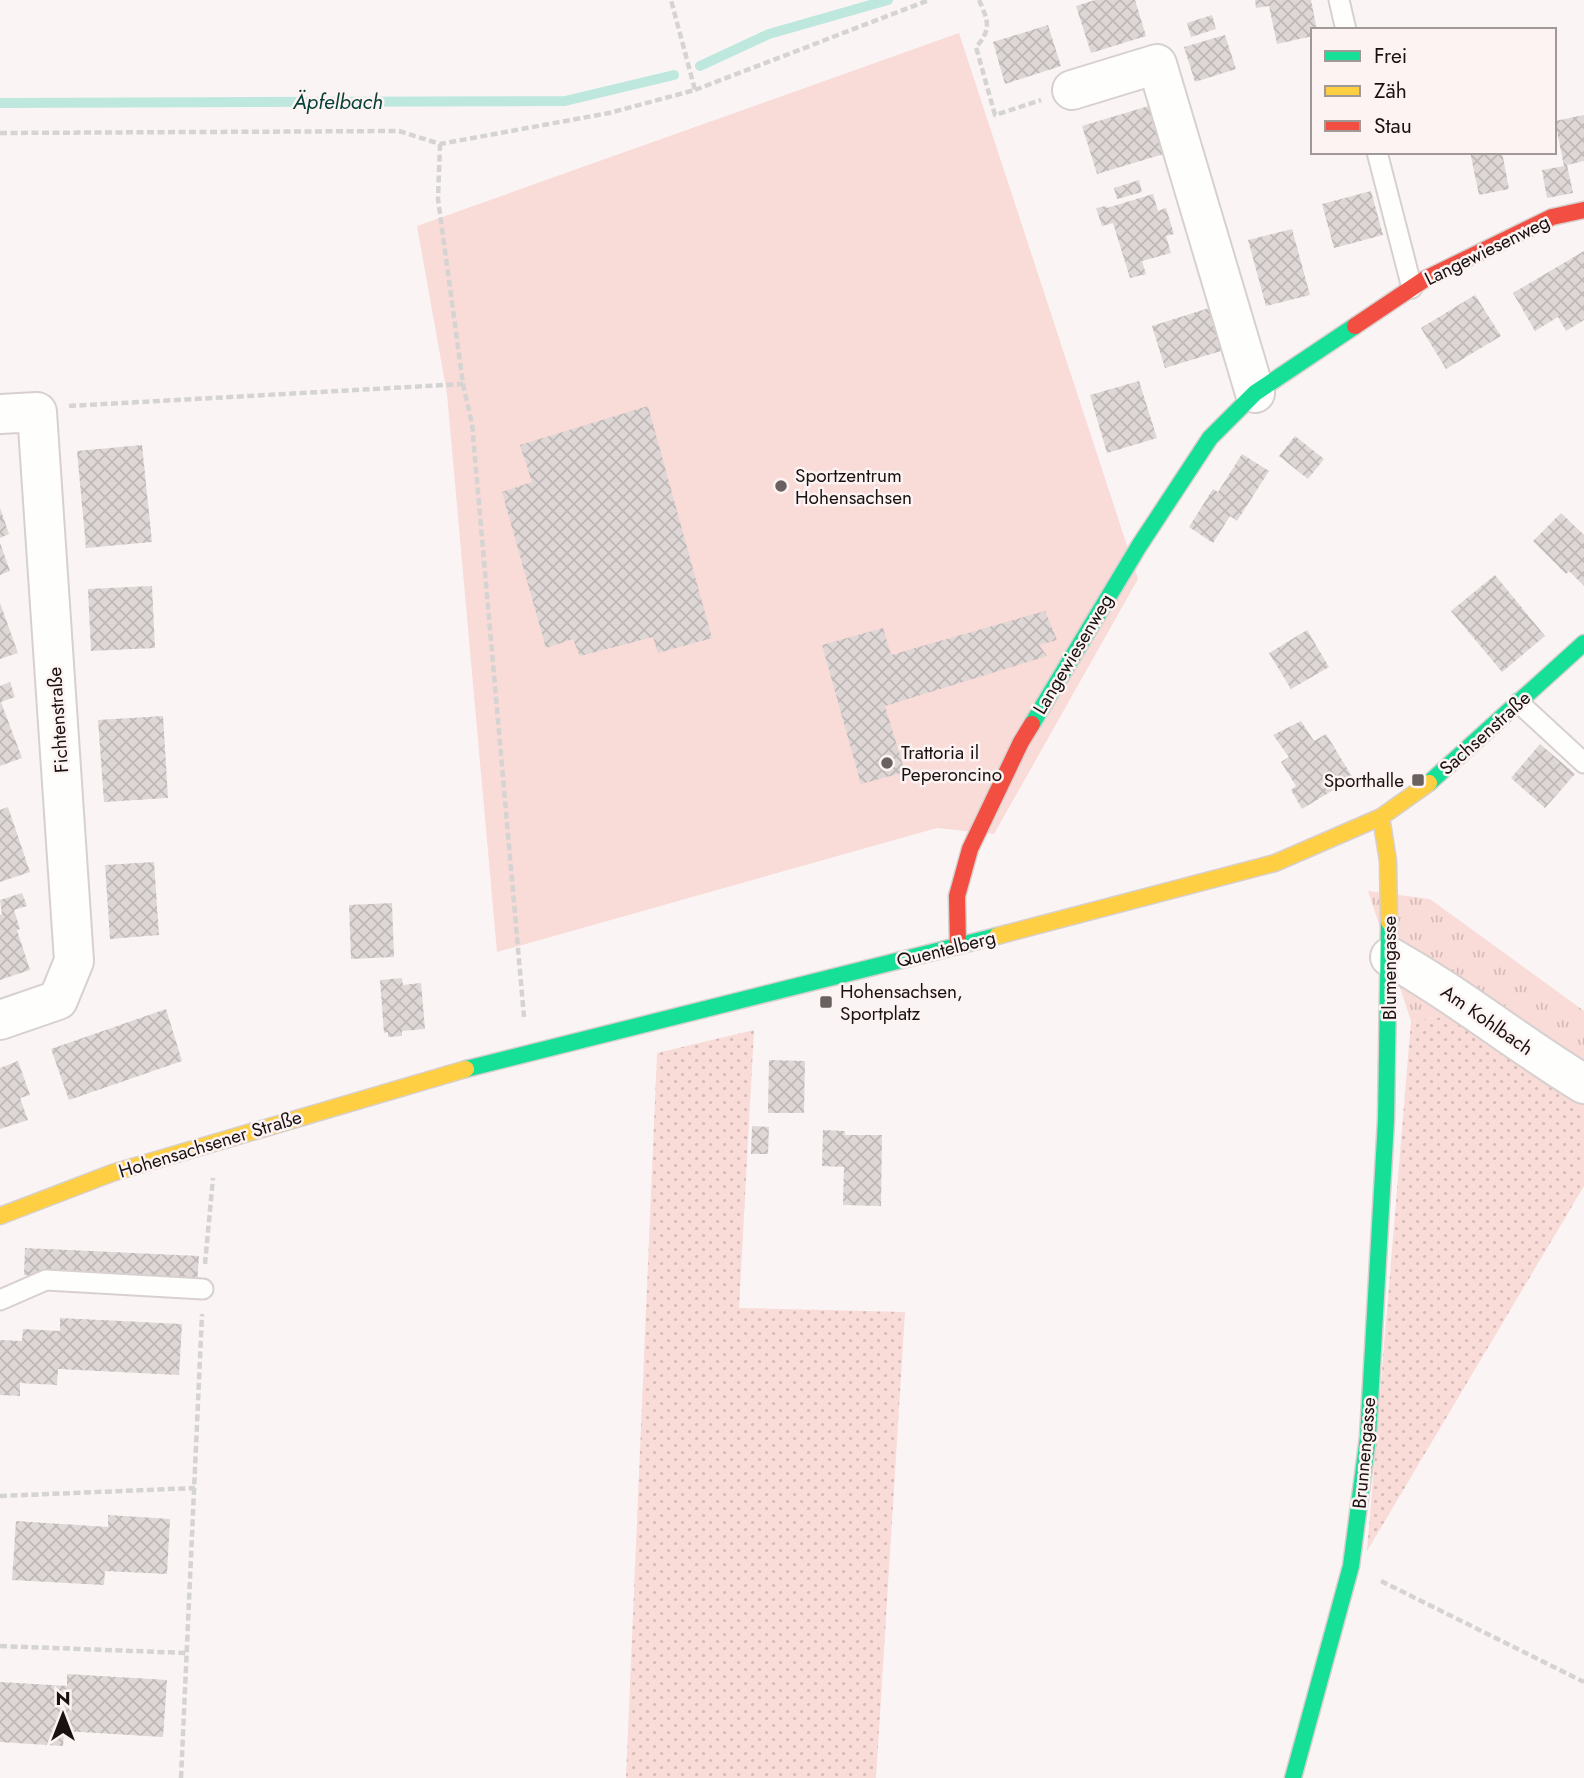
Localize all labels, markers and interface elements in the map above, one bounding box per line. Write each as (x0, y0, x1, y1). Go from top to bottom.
legend (1311, 28, 1556, 154)
text: Frei (1374, 41, 1407, 71)
text: Zäh (1374, 76, 1407, 106)
water label: Äpfelbach (292, 87, 383, 117)
text: Stau (1374, 111, 1412, 141)
street label: Langewiesenweg (1420, 208, 1554, 292)
place label: Sportzentrum Hohensachsen (795, 462, 912, 511)
marker: Sportzentrum Hohensachsen (773, 478, 789, 494)
street label: Langewiesenweg (1026, 589, 1120, 719)
street label: Fichtenstraße (41, 666, 75, 774)
street label: Sachsenstraße (1433, 685, 1537, 781)
place label: Trattoria il Peperoncino (901, 739, 1002, 788)
marker: Trattoria il Peperoncino (879, 755, 895, 771)
place label: Sporthalle (1324, 767, 1404, 794)
marker: Sporthalle (1410, 772, 1426, 788)
street label: Blumengasse (1376, 915, 1403, 1020)
street label: Quentelberg (894, 924, 998, 974)
place label: Hohensachsen, Sportplatz (840, 978, 963, 1027)
street label: Am Kohlbach (1435, 978, 1539, 1062)
marker: Hohensachsen, Sportplatz (818, 994, 834, 1010)
street label: Hohensachsener Straße (115, 1103, 305, 1185)
street label: Brunnengasse (1346, 1396, 1382, 1510)
north arrow (28, 1680, 98, 1750)
text: N (55, 1685, 71, 1712)

